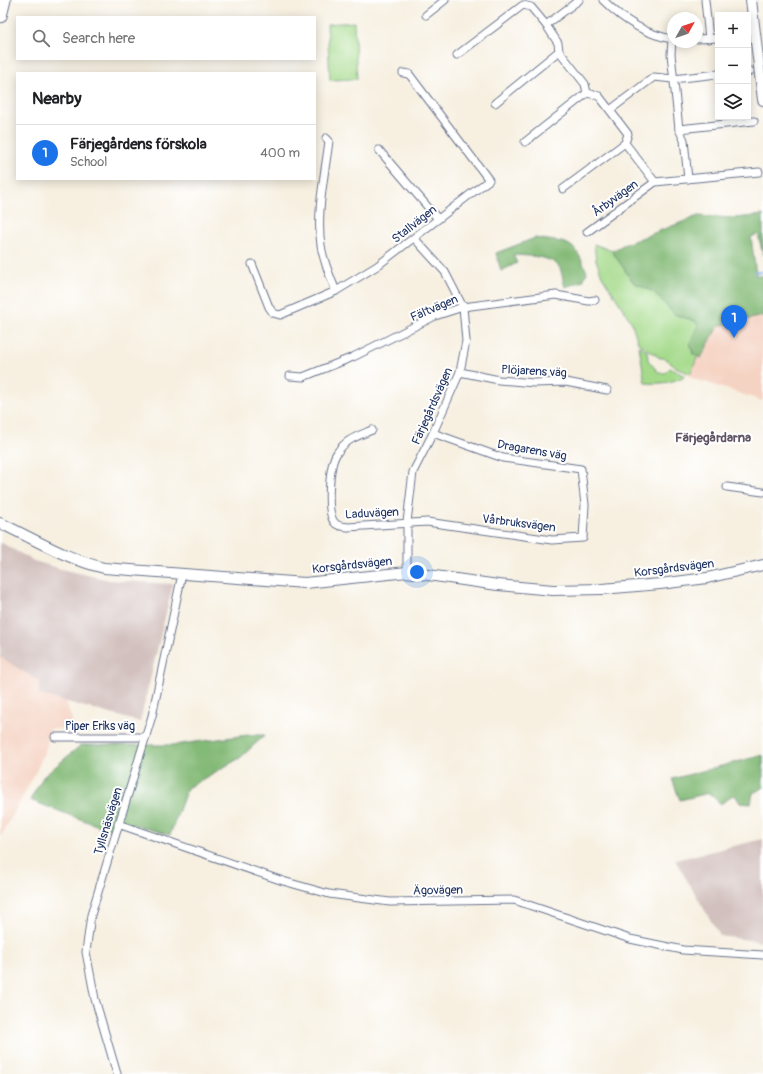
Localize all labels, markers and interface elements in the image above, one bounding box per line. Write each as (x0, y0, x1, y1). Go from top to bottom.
north arrow (667, 12, 703, 48)
map controls (715, 12, 751, 120)
button: + (715, 12, 751, 48)
search box (16, 16, 316, 60)
icon: search (30, 27, 52, 49)
text: Search here (62, 29, 135, 48)
button: − (715, 48, 751, 84)
button: layers (715, 84, 751, 120)
text: Nearby (32, 88, 81, 109)
text: Färjegårdens förskola (70, 135, 207, 154)
text: 1 (42, 145, 48, 161)
text: 400 m (260, 145, 300, 161)
text: School (70, 154, 107, 170)
street label: Årbyvägen (589, 176, 641, 220)
street label: Stallvägen (389, 202, 440, 247)
street label: Fältvägen (408, 292, 460, 325)
pin: 1 (721, 305, 747, 338)
street label: Plöjarens väg (501, 362, 567, 381)
street label: Färjegårdsvägen (409, 365, 456, 447)
district label: Färjegårdarna (675, 430, 751, 446)
street label: Dragarens väg (496, 437, 568, 464)
street label: Laduvägen (345, 505, 400, 522)
street label: Vårbruksvägen (481, 512, 557, 535)
street label: Korsgårdsvägen (311, 554, 393, 577)
street label: Korsgårdsvägen (633, 556, 715, 581)
your location (407, 562, 427, 582)
street label: Piper Eriks väg (65, 719, 135, 734)
street label: Tyllsnäsvägen (91, 785, 126, 857)
street label: Ägovägen (413, 882, 463, 898)

